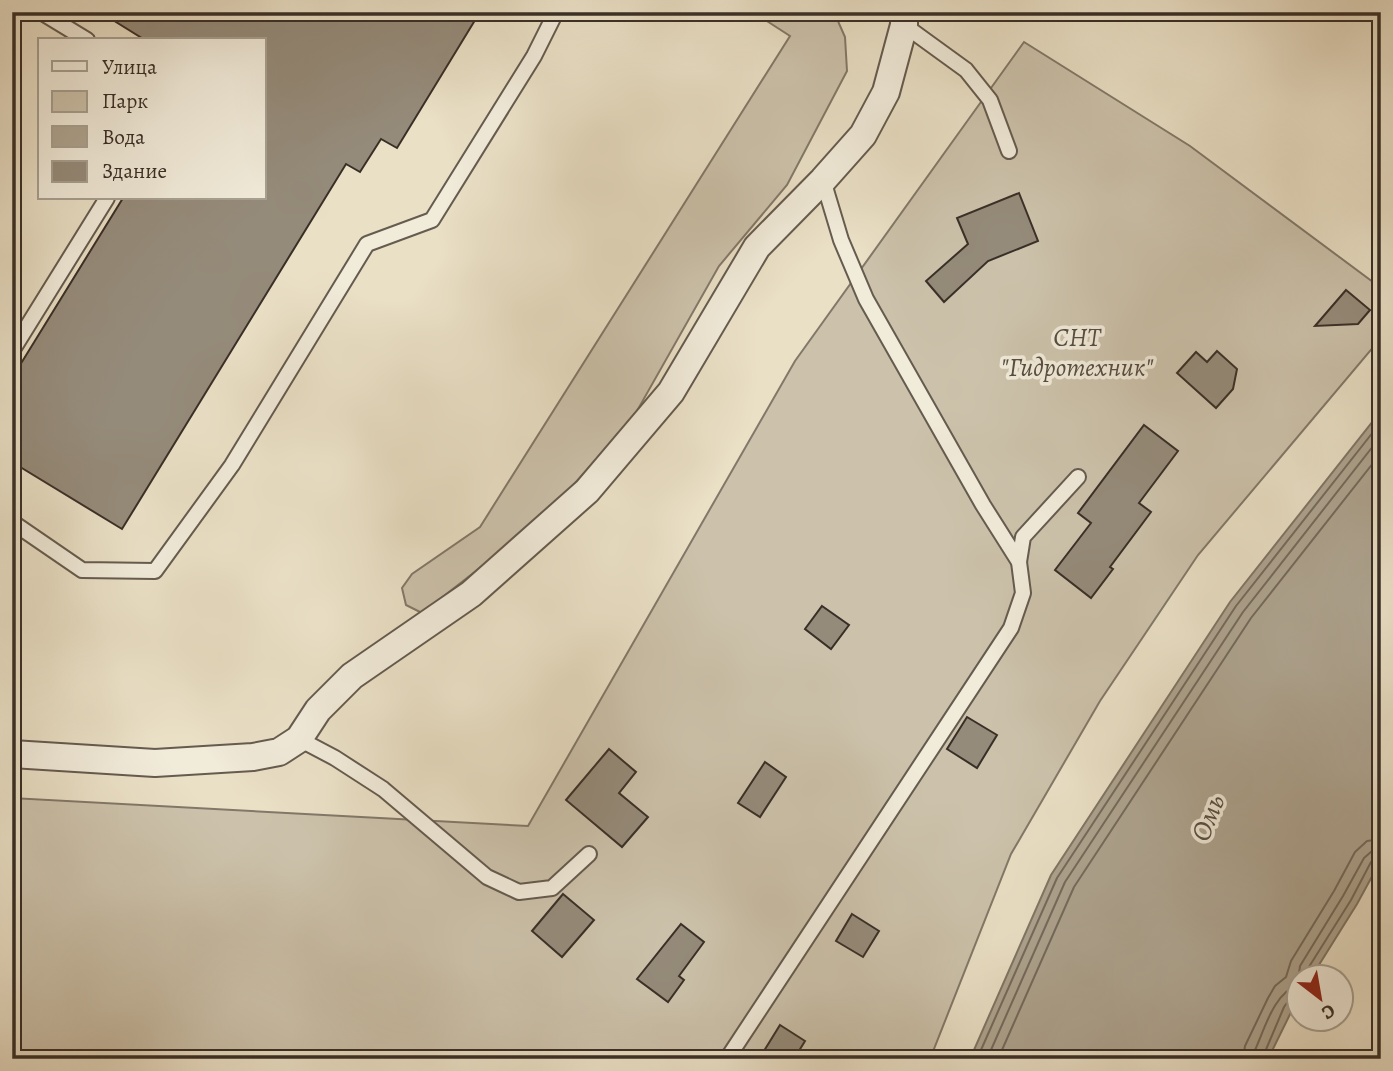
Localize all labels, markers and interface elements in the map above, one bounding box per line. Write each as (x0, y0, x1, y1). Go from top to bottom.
legend (38, 38, 266, 200)
text: Улица (102, 53, 157, 81)
text: Парк (102, 87, 148, 115)
text: Вода (102, 123, 145, 151)
text: Здание (102, 157, 167, 185)
park label: СНТ "Гидротехник" (1001, 320, 1153, 385)
water label: Омь (1181, 789, 1235, 847)
north arrow (1284, 962, 1354, 1032)
text: С (1317, 998, 1340, 1026)

